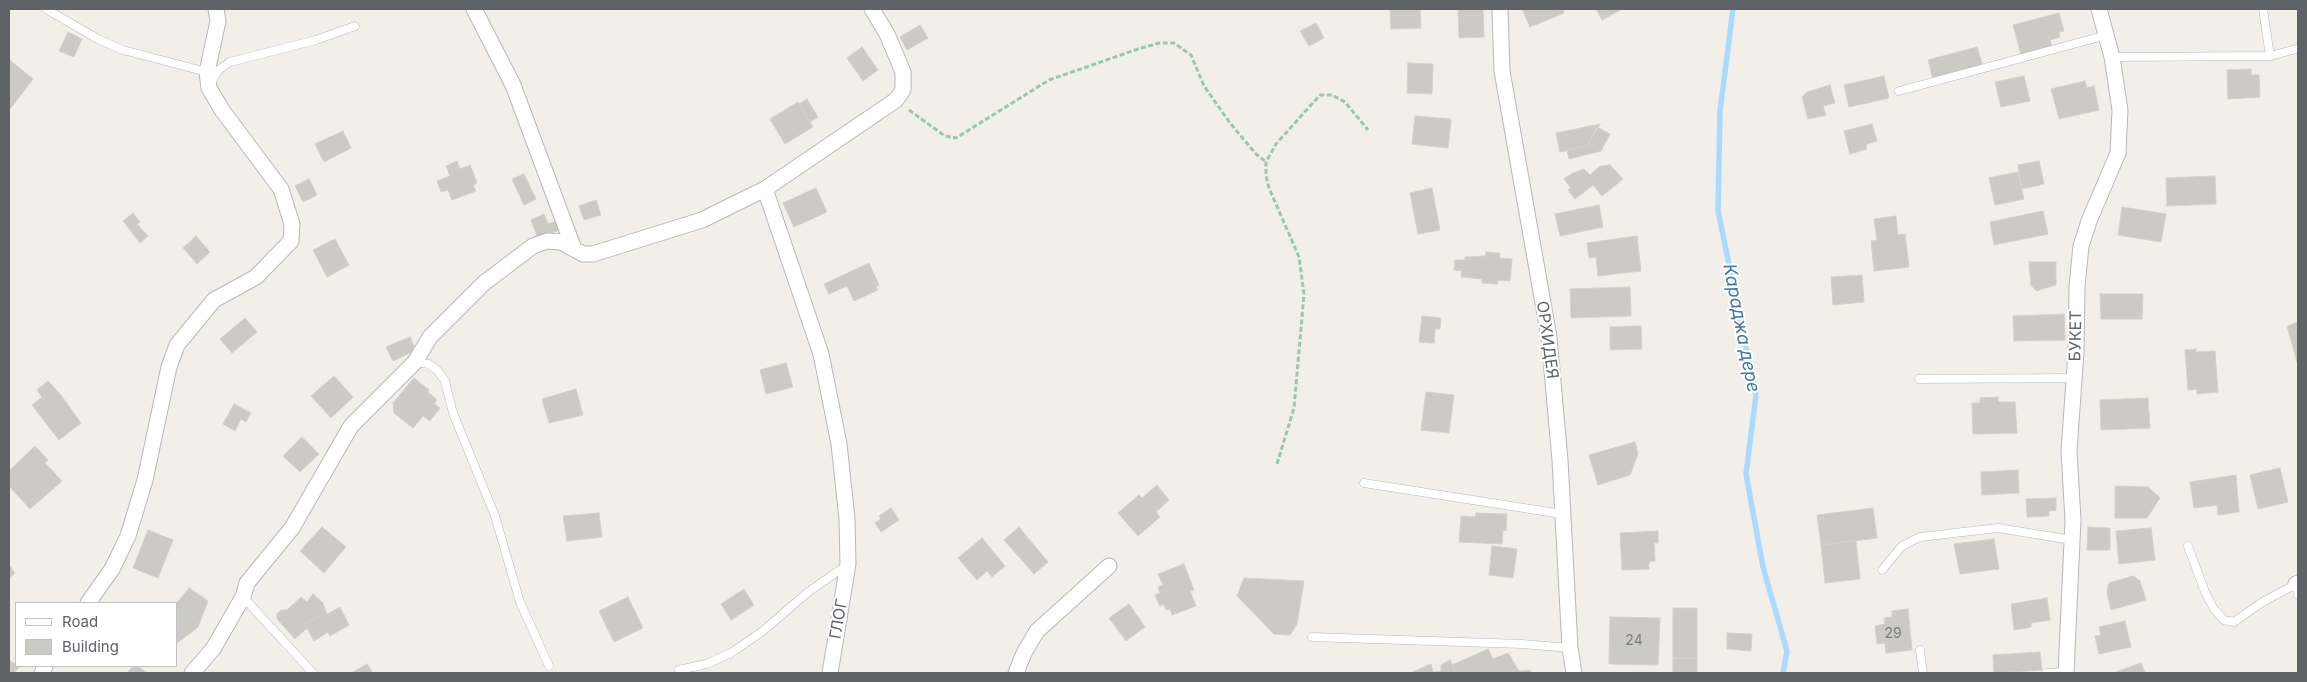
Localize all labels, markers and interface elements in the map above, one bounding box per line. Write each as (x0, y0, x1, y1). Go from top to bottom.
water label: Караджа дере (1718, 262, 1764, 394)
street label: ОРХИДЕЯ (1532, 300, 1562, 380)
street label: БУКЕТ (2066, 310, 2086, 362)
street label: ГЛОГ (826, 597, 852, 641)
legend (15, 602, 178, 667)
text: Road (62, 612, 98, 631)
house number: 29 (1884, 626, 1902, 642)
house number: 24 (1625, 633, 1643, 649)
text: Building (62, 637, 119, 656)

